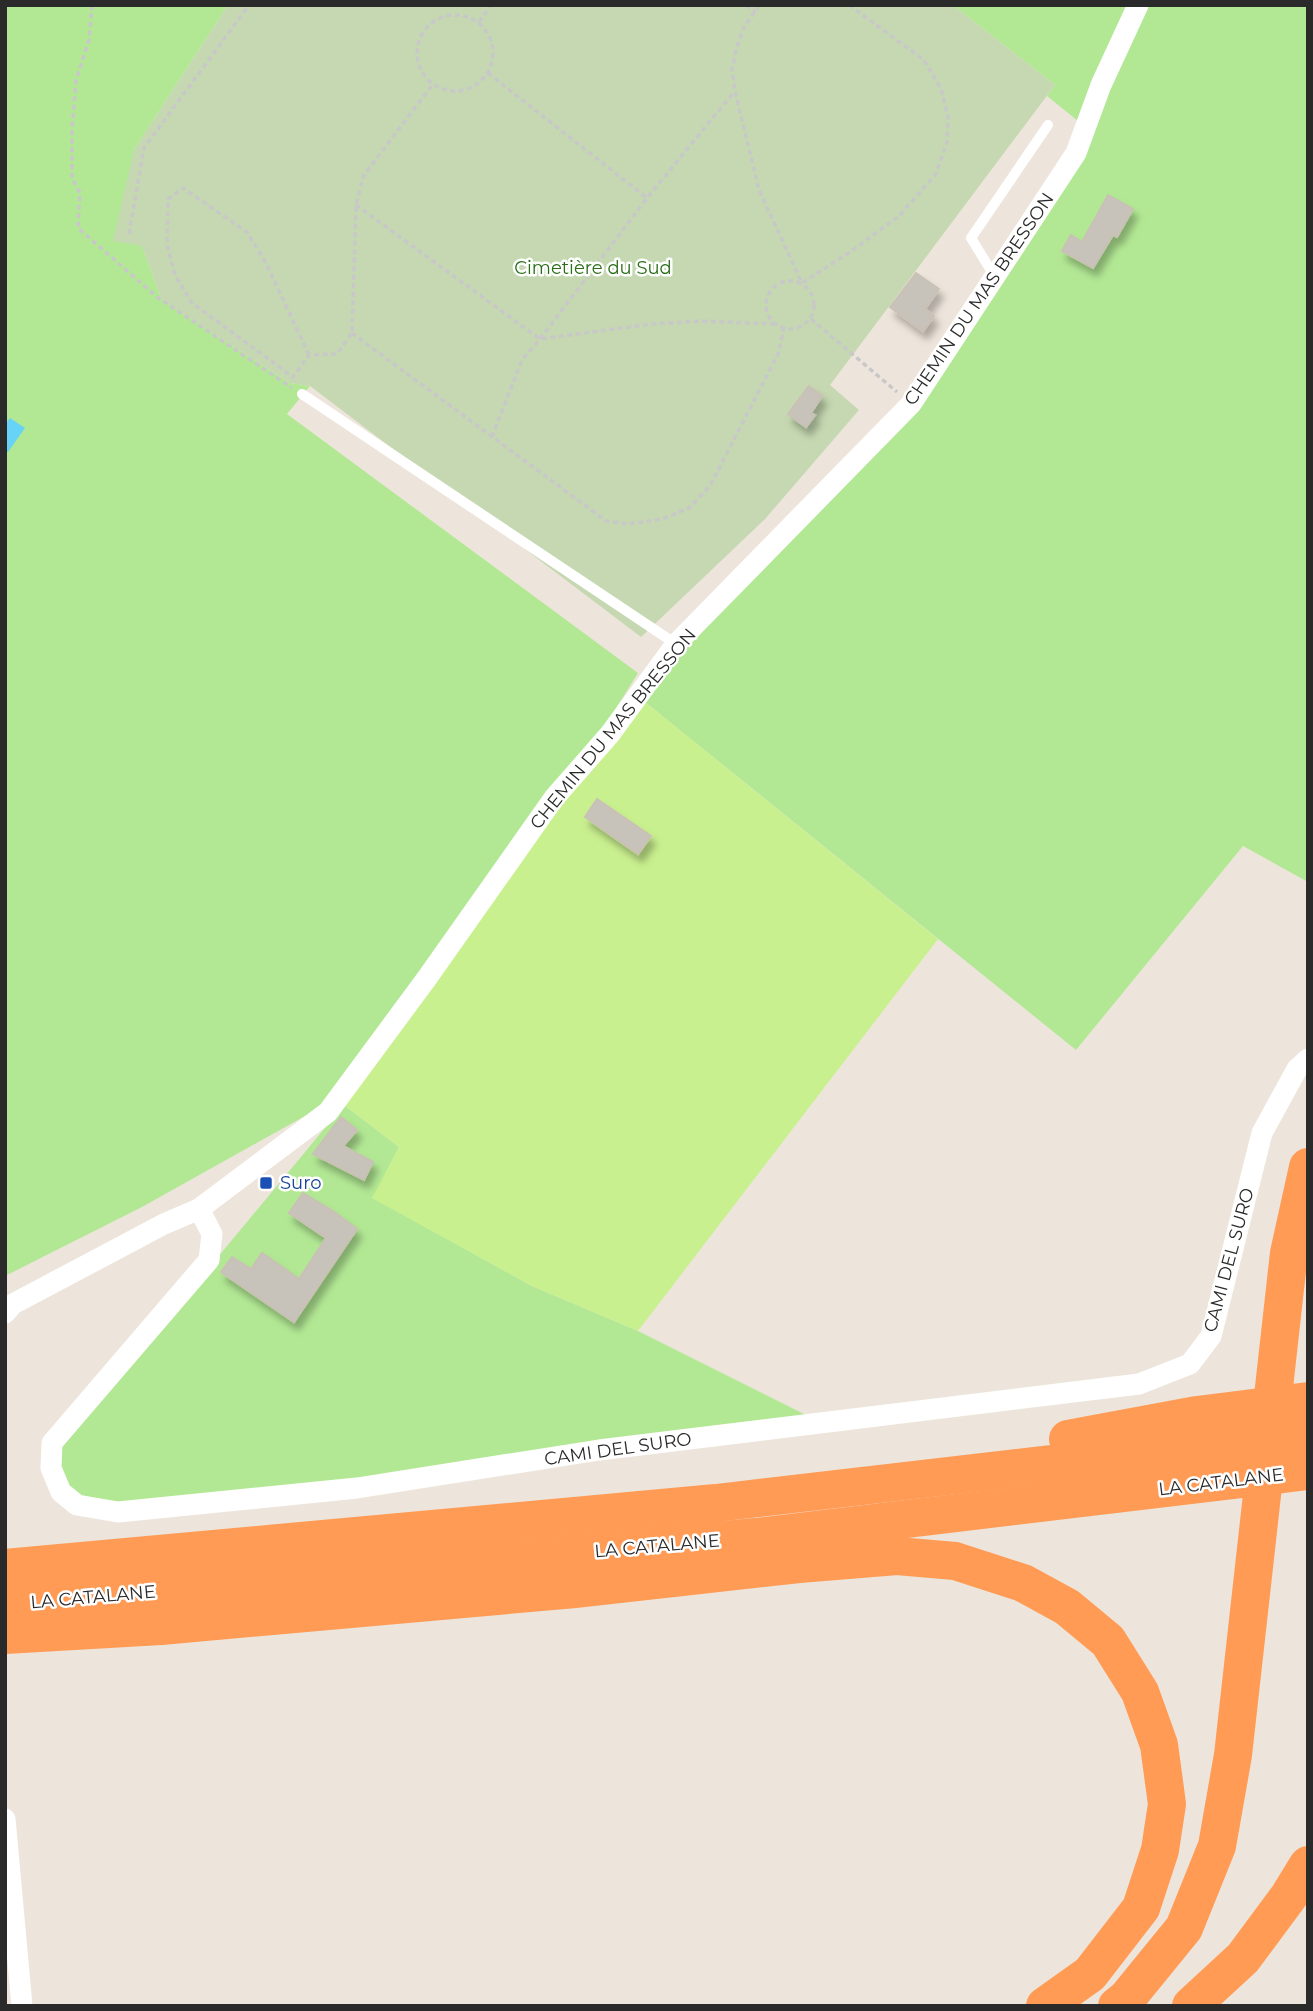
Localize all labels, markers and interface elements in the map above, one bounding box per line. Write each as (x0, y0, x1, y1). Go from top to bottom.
street label: CHEMIN DU MAS BRESSON (900, 189, 1058, 409)
park label: Cimetière du Sud (514, 257, 672, 279)
street label: CHEMIN DU MAS BRESSON (525, 624, 701, 834)
place label: Suro (280, 1172, 321, 1194)
marker: Suro (258, 1175, 274, 1191)
street label: CAMI DEL SURO (1199, 1185, 1259, 1335)
street label: CAMI DEL SURO (543, 1428, 693, 1470)
street label: LA CATALANE (1157, 1463, 1285, 1501)
street label: LA CATALANE (593, 1530, 721, 1562)
street label: LA CATALANE (29, 1581, 157, 1613)

